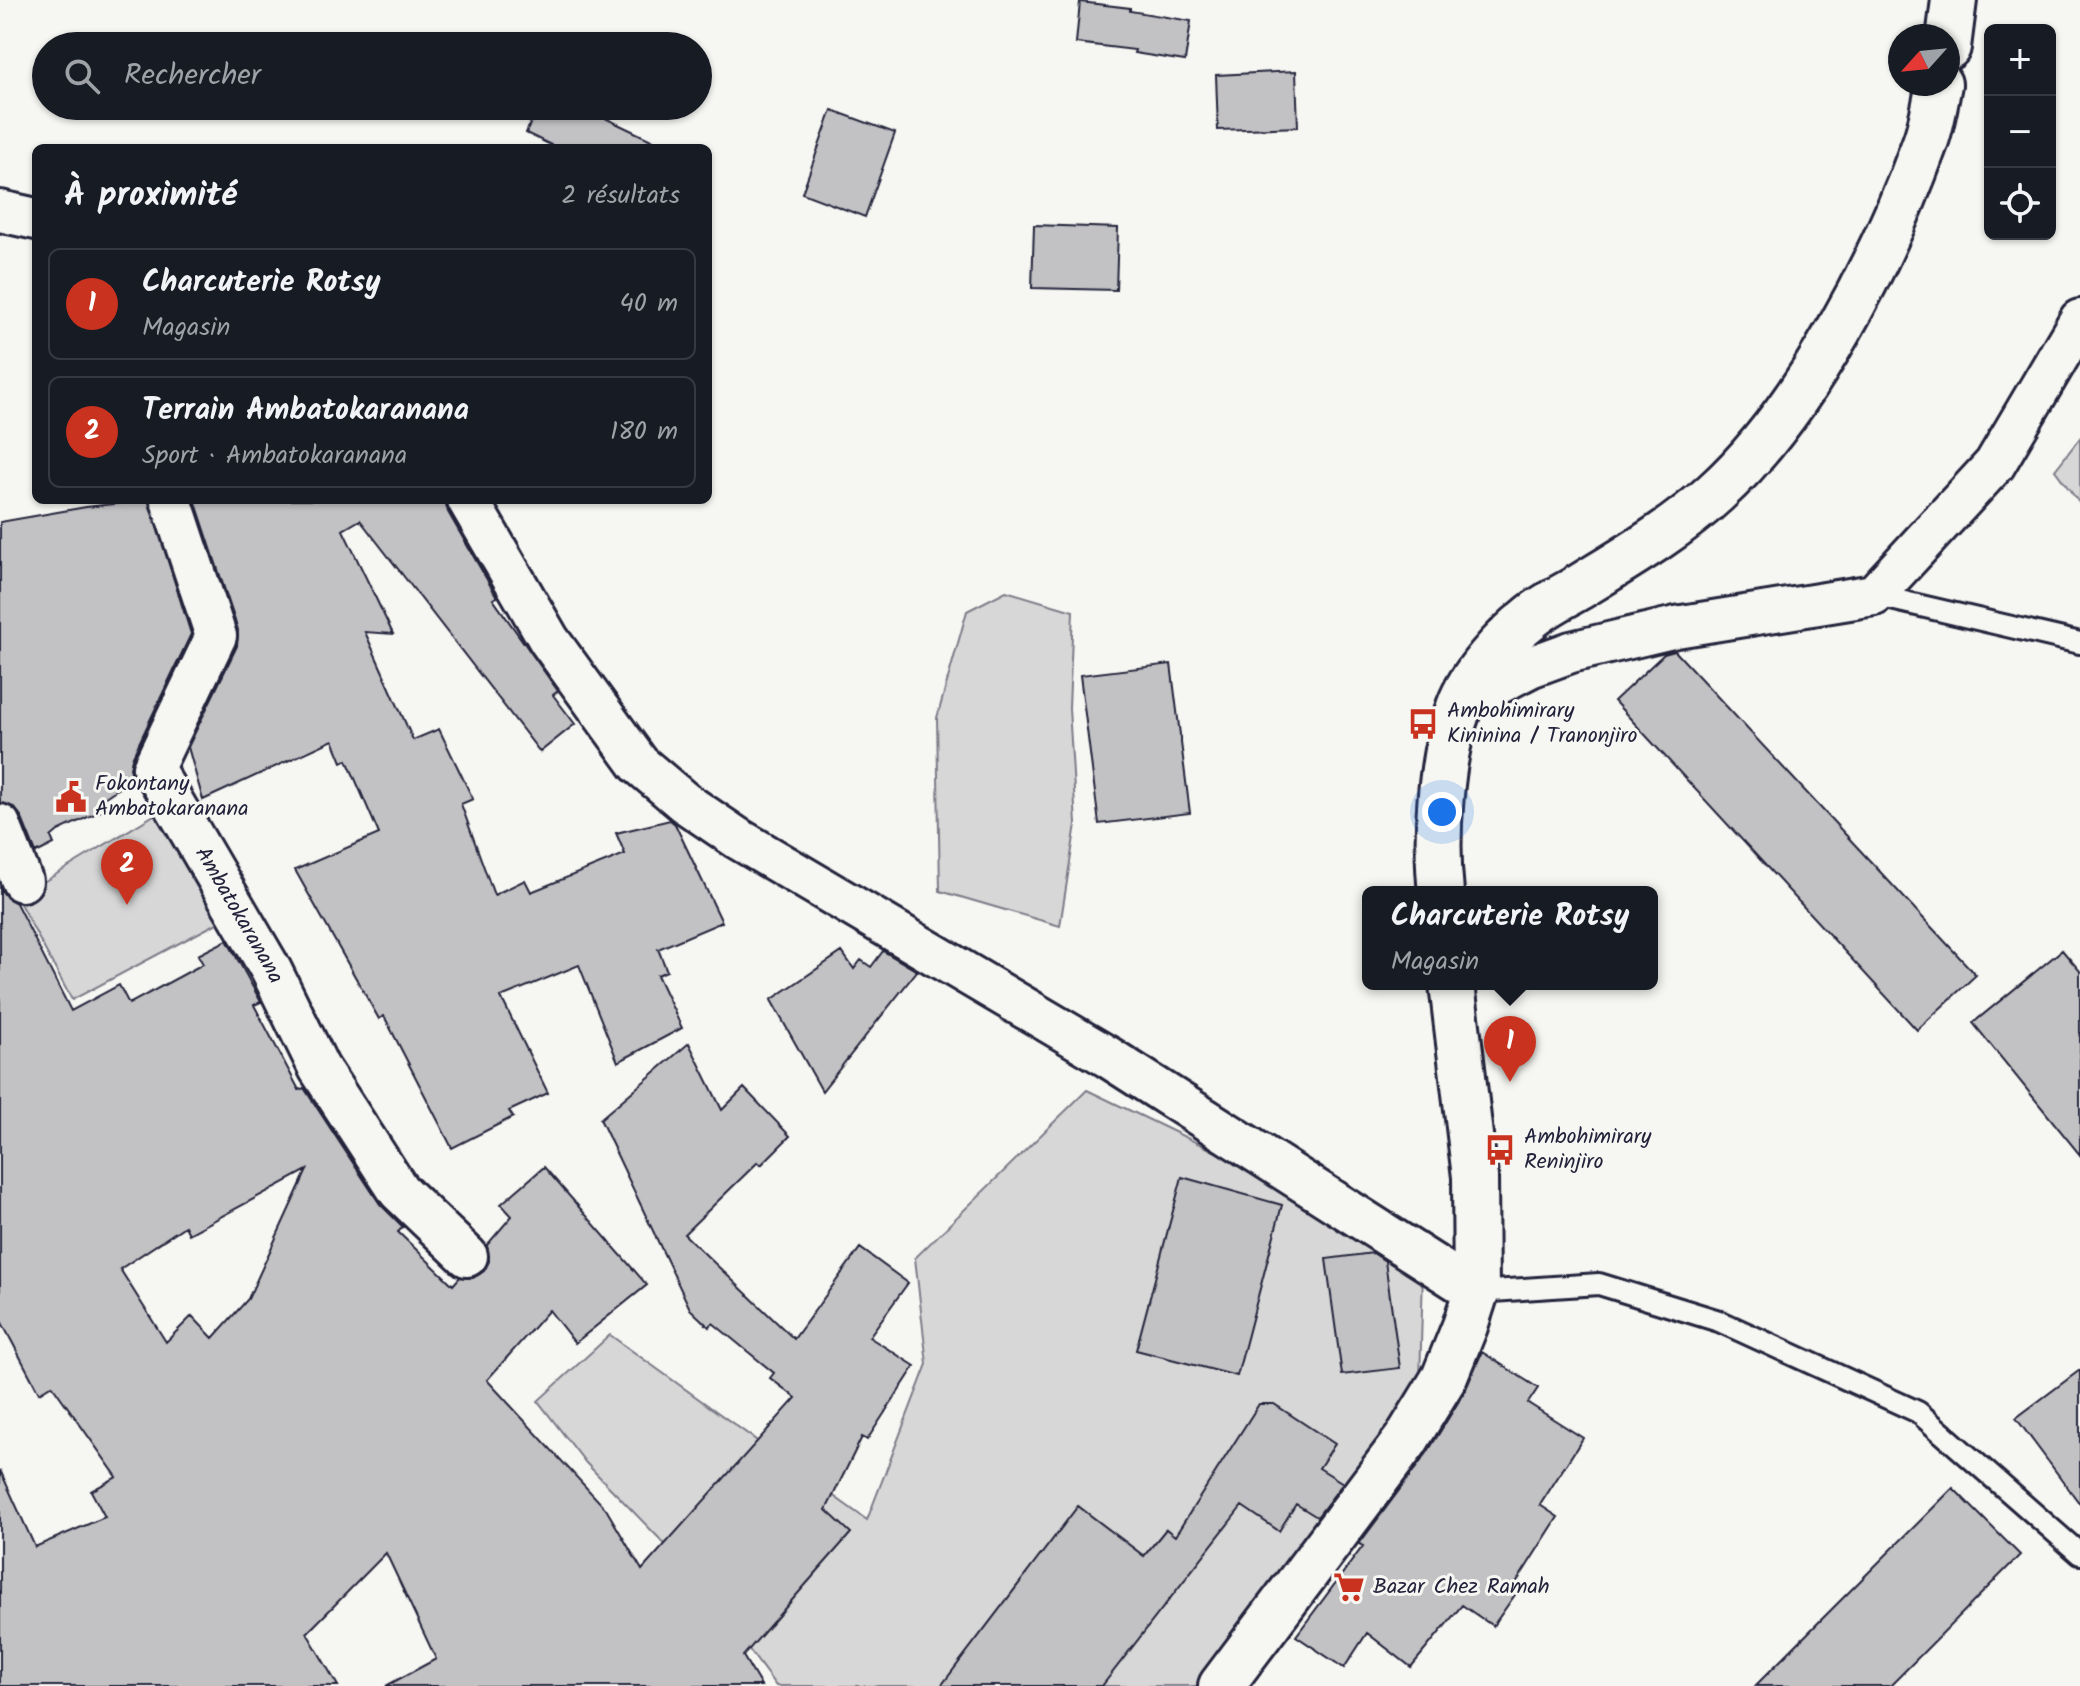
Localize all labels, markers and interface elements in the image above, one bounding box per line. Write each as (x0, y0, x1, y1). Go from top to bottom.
north arrow (1888, 24, 1960, 96)
map controls (1984, 24, 2056, 240)
button: + (1984, 24, 2056, 96)
search box (32, 32, 712, 120)
text: Rechercher (124, 52, 261, 100)
icon: search (60, 54, 104, 98)
button: − (1984, 96, 2056, 168)
button: locate (1984, 168, 2056, 240)
text: À proximité (64, 169, 237, 223)
text: 2 résultats (561, 175, 680, 217)
text: Charcuterie Rotsy (142, 259, 381, 307)
text: 1 (88, 283, 96, 325)
text: 40 m (620, 283, 678, 325)
text: Magasin (142, 307, 230, 349)
text: Terrain Ambatokaranana (142, 387, 469, 435)
text: 2 (84, 411, 100, 453)
text: 180 m (610, 411, 678, 453)
text: Sport · Ambatokaranana (142, 435, 407, 477)
place label: Ambohimirary Kininina / Tranonjiro (1447, 694, 1638, 754)
bus stop icon: Ambohimirary Kininina / Tranonjiro (1406, 707, 1440, 741)
place label: Fokontany Ambatokaranana (95, 767, 249, 827)
public building icon: Fokontany Ambatokaranana (54, 780, 88, 814)
your location (1422, 792, 1462, 832)
pin: 2 (101, 839, 153, 905)
street label: Ambatokaranana (185, 840, 293, 990)
popup (1362, 886, 1658, 990)
text: Charcuterie Rotsy (1391, 893, 1629, 941)
text: Magasin (1391, 941, 1479, 983)
pin: 1 (1484, 1016, 1536, 1082)
place label: Ambohimirary Reninjiro (1524, 1120, 1652, 1180)
bus stop icon: Ambohimirary Reninjiro (1483, 1133, 1517, 1167)
supermarket icon: Bazar Chez Ramah (1332, 1570, 1366, 1604)
place label: Bazar Chez Ramah (1373, 1570, 1550, 1605)

